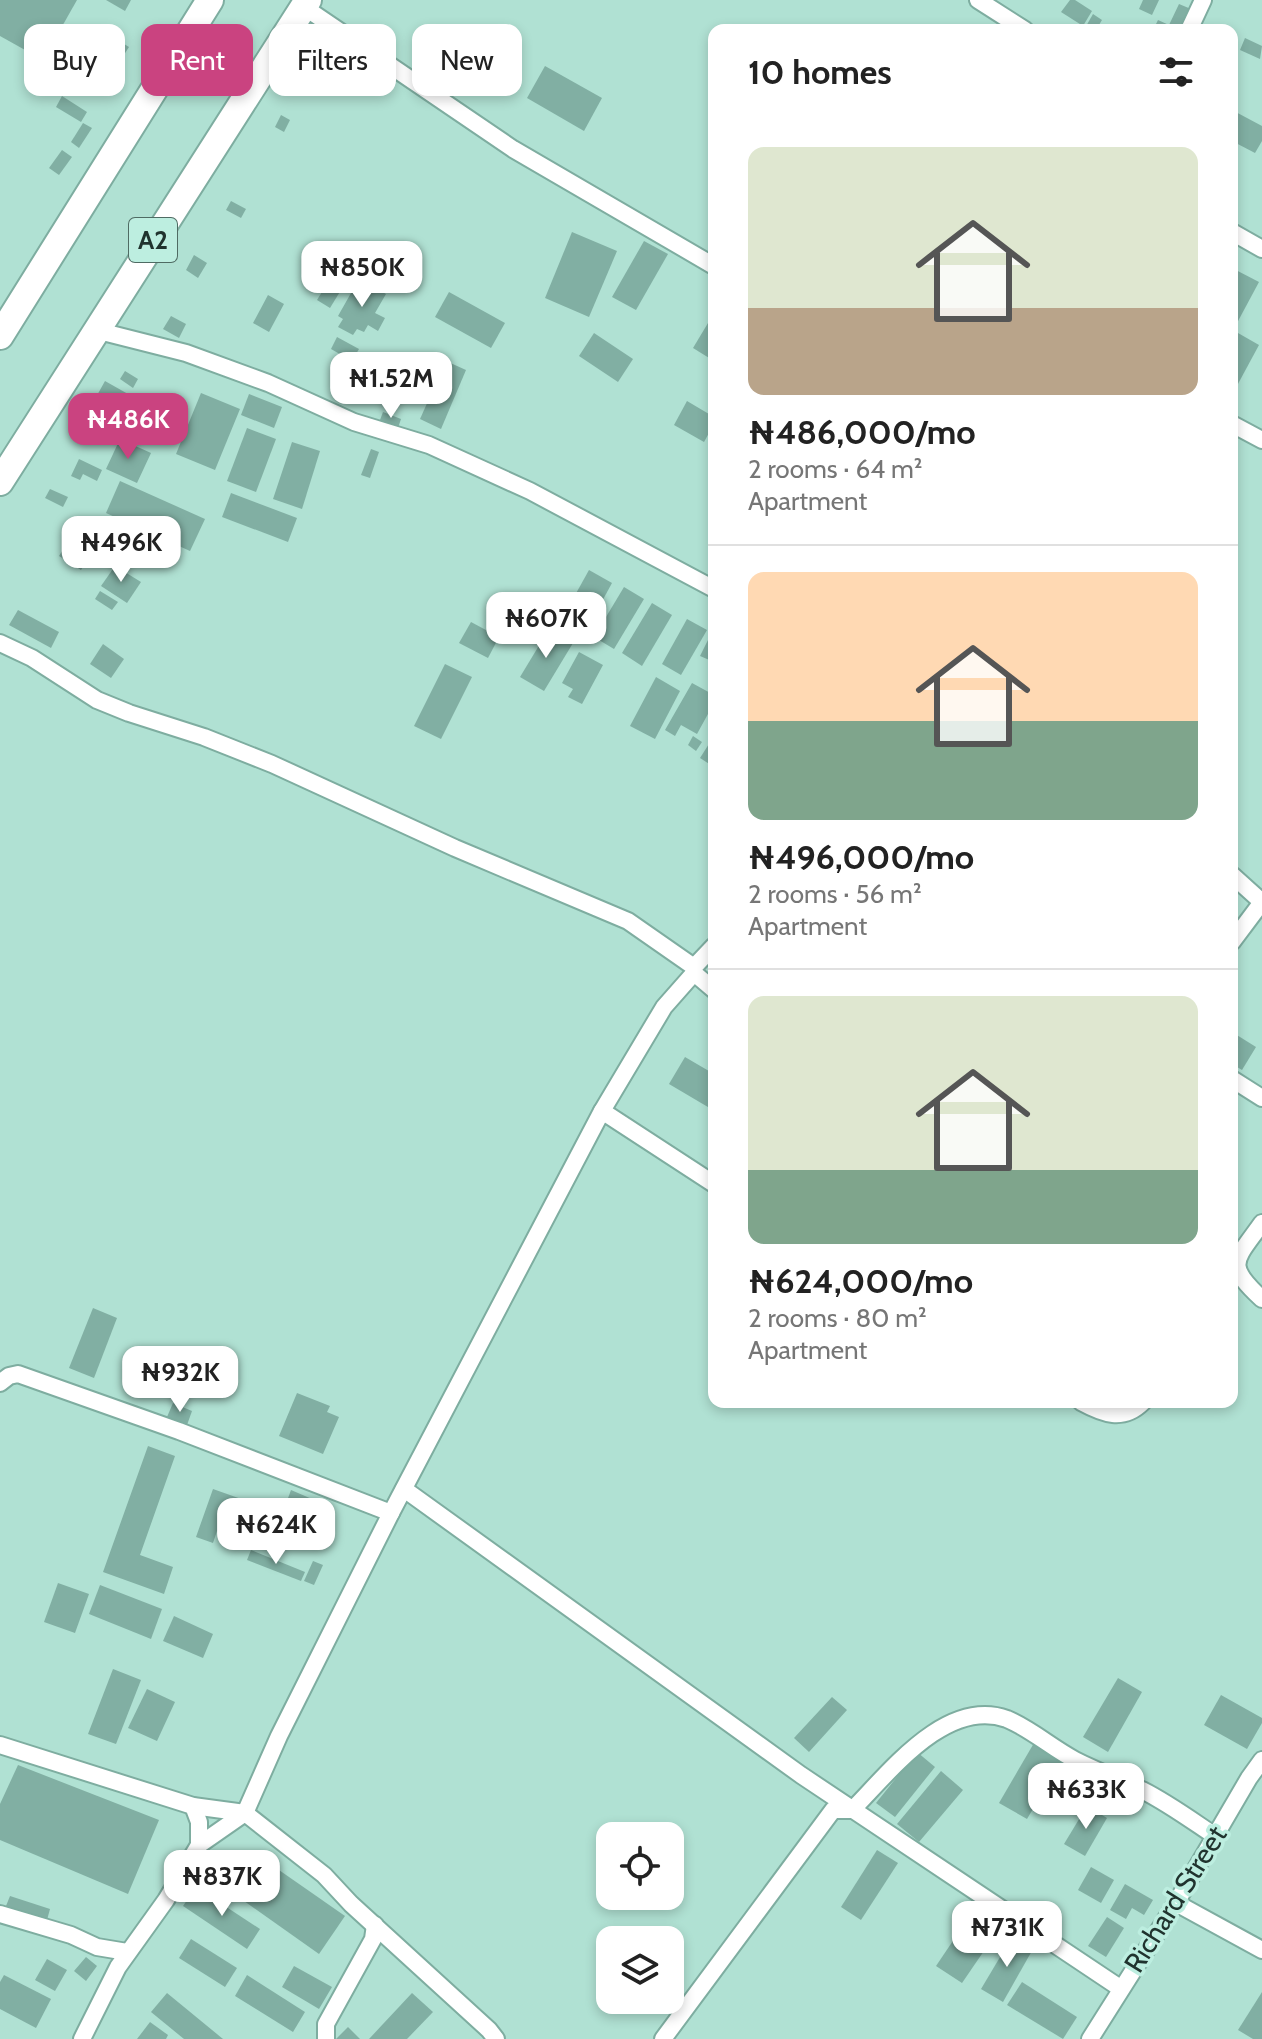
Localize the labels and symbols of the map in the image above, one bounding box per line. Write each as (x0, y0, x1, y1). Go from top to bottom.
road number: A2 (129, 218, 177, 262)
pin: ₦850K (306, 241, 418, 309)
pin: ₦1.52M (326, 352, 456, 420)
pin: ₦486K (72, 393, 184, 461)
pin: ₦496K (65, 516, 177, 584)
pin: ₦607K (490, 592, 602, 660)
pin: ₦932K (124, 1346, 236, 1414)
pin: ₦624K (220, 1498, 332, 1566)
pin: ₦633K (1030, 1763, 1142, 1831)
street label: Richard Street (1117, 1819, 1233, 1979)
pin: ₦837K (166, 1850, 278, 1918)
pin: ₦731K (951, 1901, 1063, 1969)

